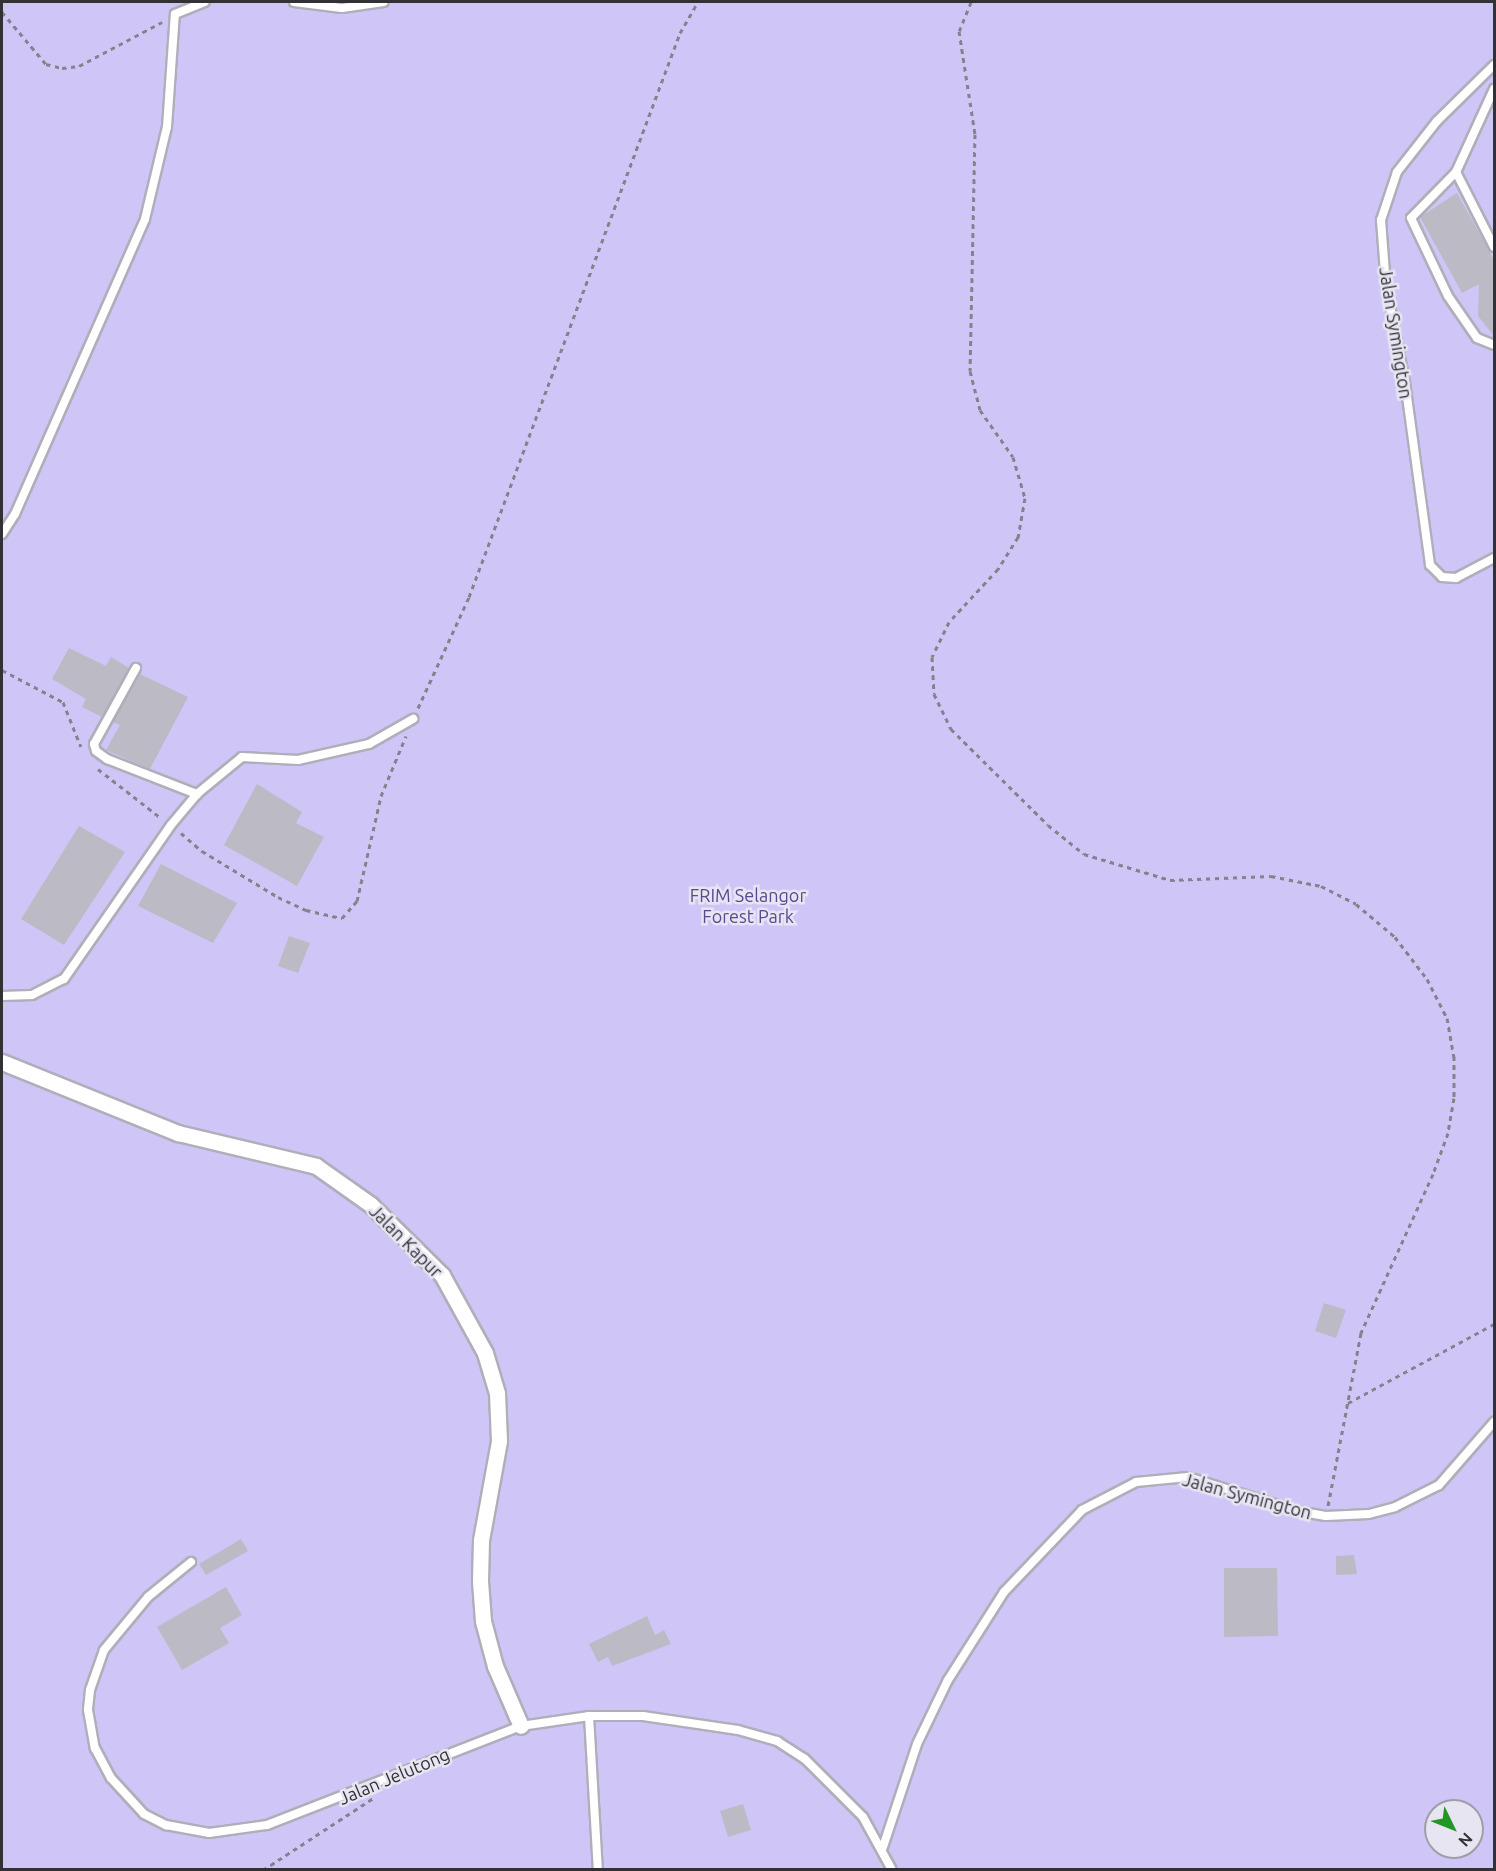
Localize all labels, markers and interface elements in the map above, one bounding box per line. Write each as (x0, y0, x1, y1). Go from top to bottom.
street label: Jalan Symington (1375, 266, 1417, 400)
park label: FRIM Selangor Forest Park (690, 885, 806, 928)
street label: Jalan Kapur (365, 1200, 447, 1282)
street label: Jalan Symington (1180, 1468, 1314, 1524)
street label: Jalan Jelutong (335, 1743, 453, 1809)
north arrow (1424, 1799, 1484, 1859)
text: N (1455, 1829, 1476, 1850)

